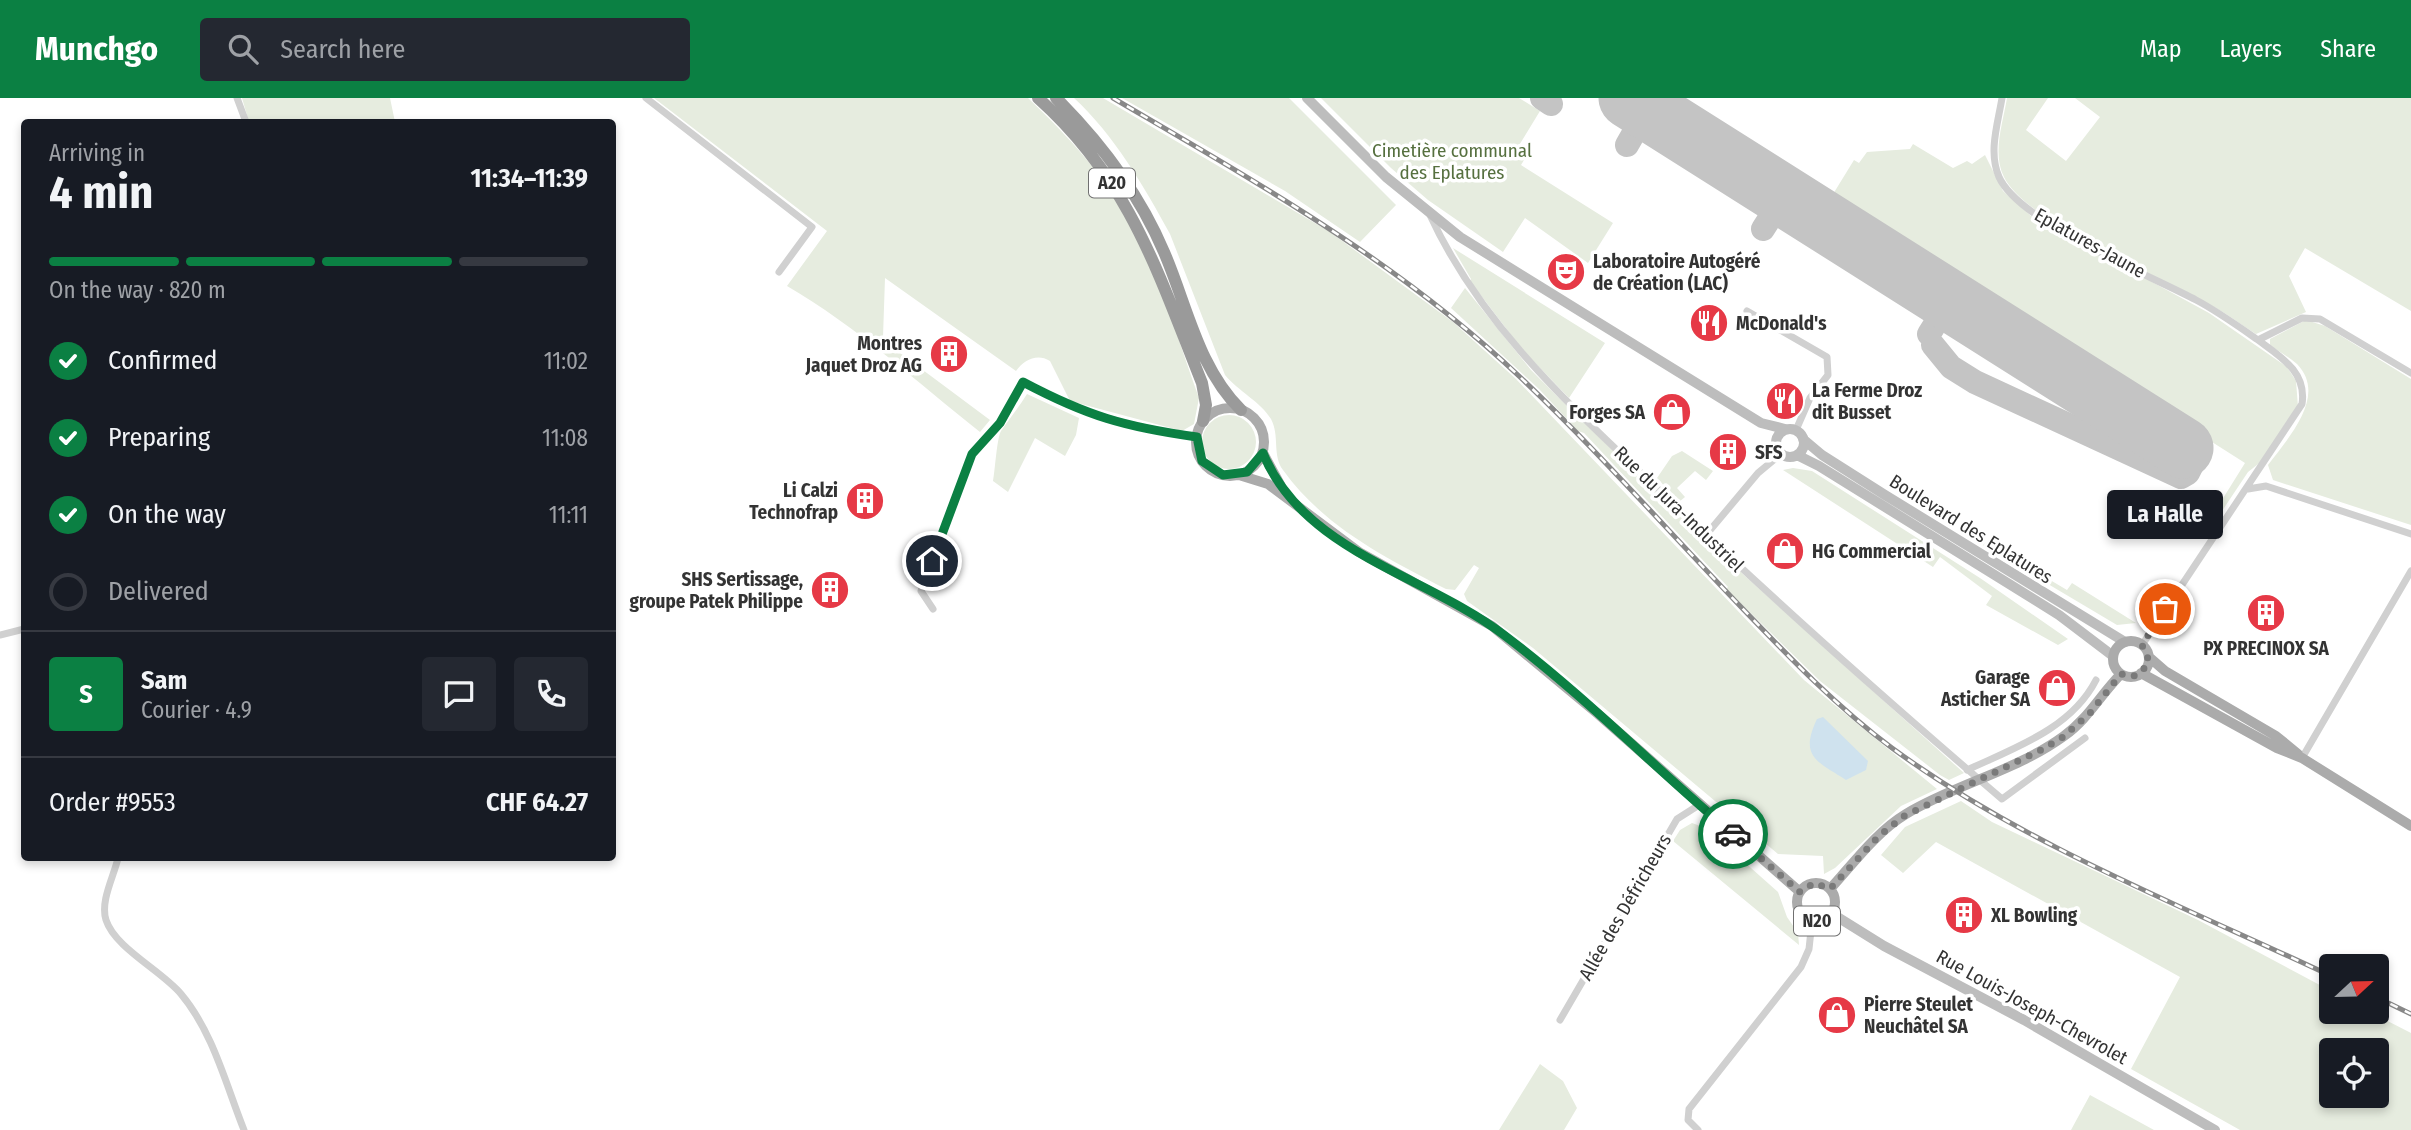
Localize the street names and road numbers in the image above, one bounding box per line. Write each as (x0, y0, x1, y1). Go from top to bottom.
road number: A20 (1089, 168, 1135, 198)
street label: Eplatures-Jaune (2031, 203, 2149, 283)
street label: Rue du Jura-Industriel (1609, 441, 1749, 577)
street label: Boulevard des Eplatures (1885, 469, 2057, 589)
street label: Allée des Défricheurs (1574, 830, 1676, 984)
road number: N20 (1794, 906, 1840, 936)
street label: Rue Louis-Joseph-Chevrolet (1932, 945, 2132, 1070)

